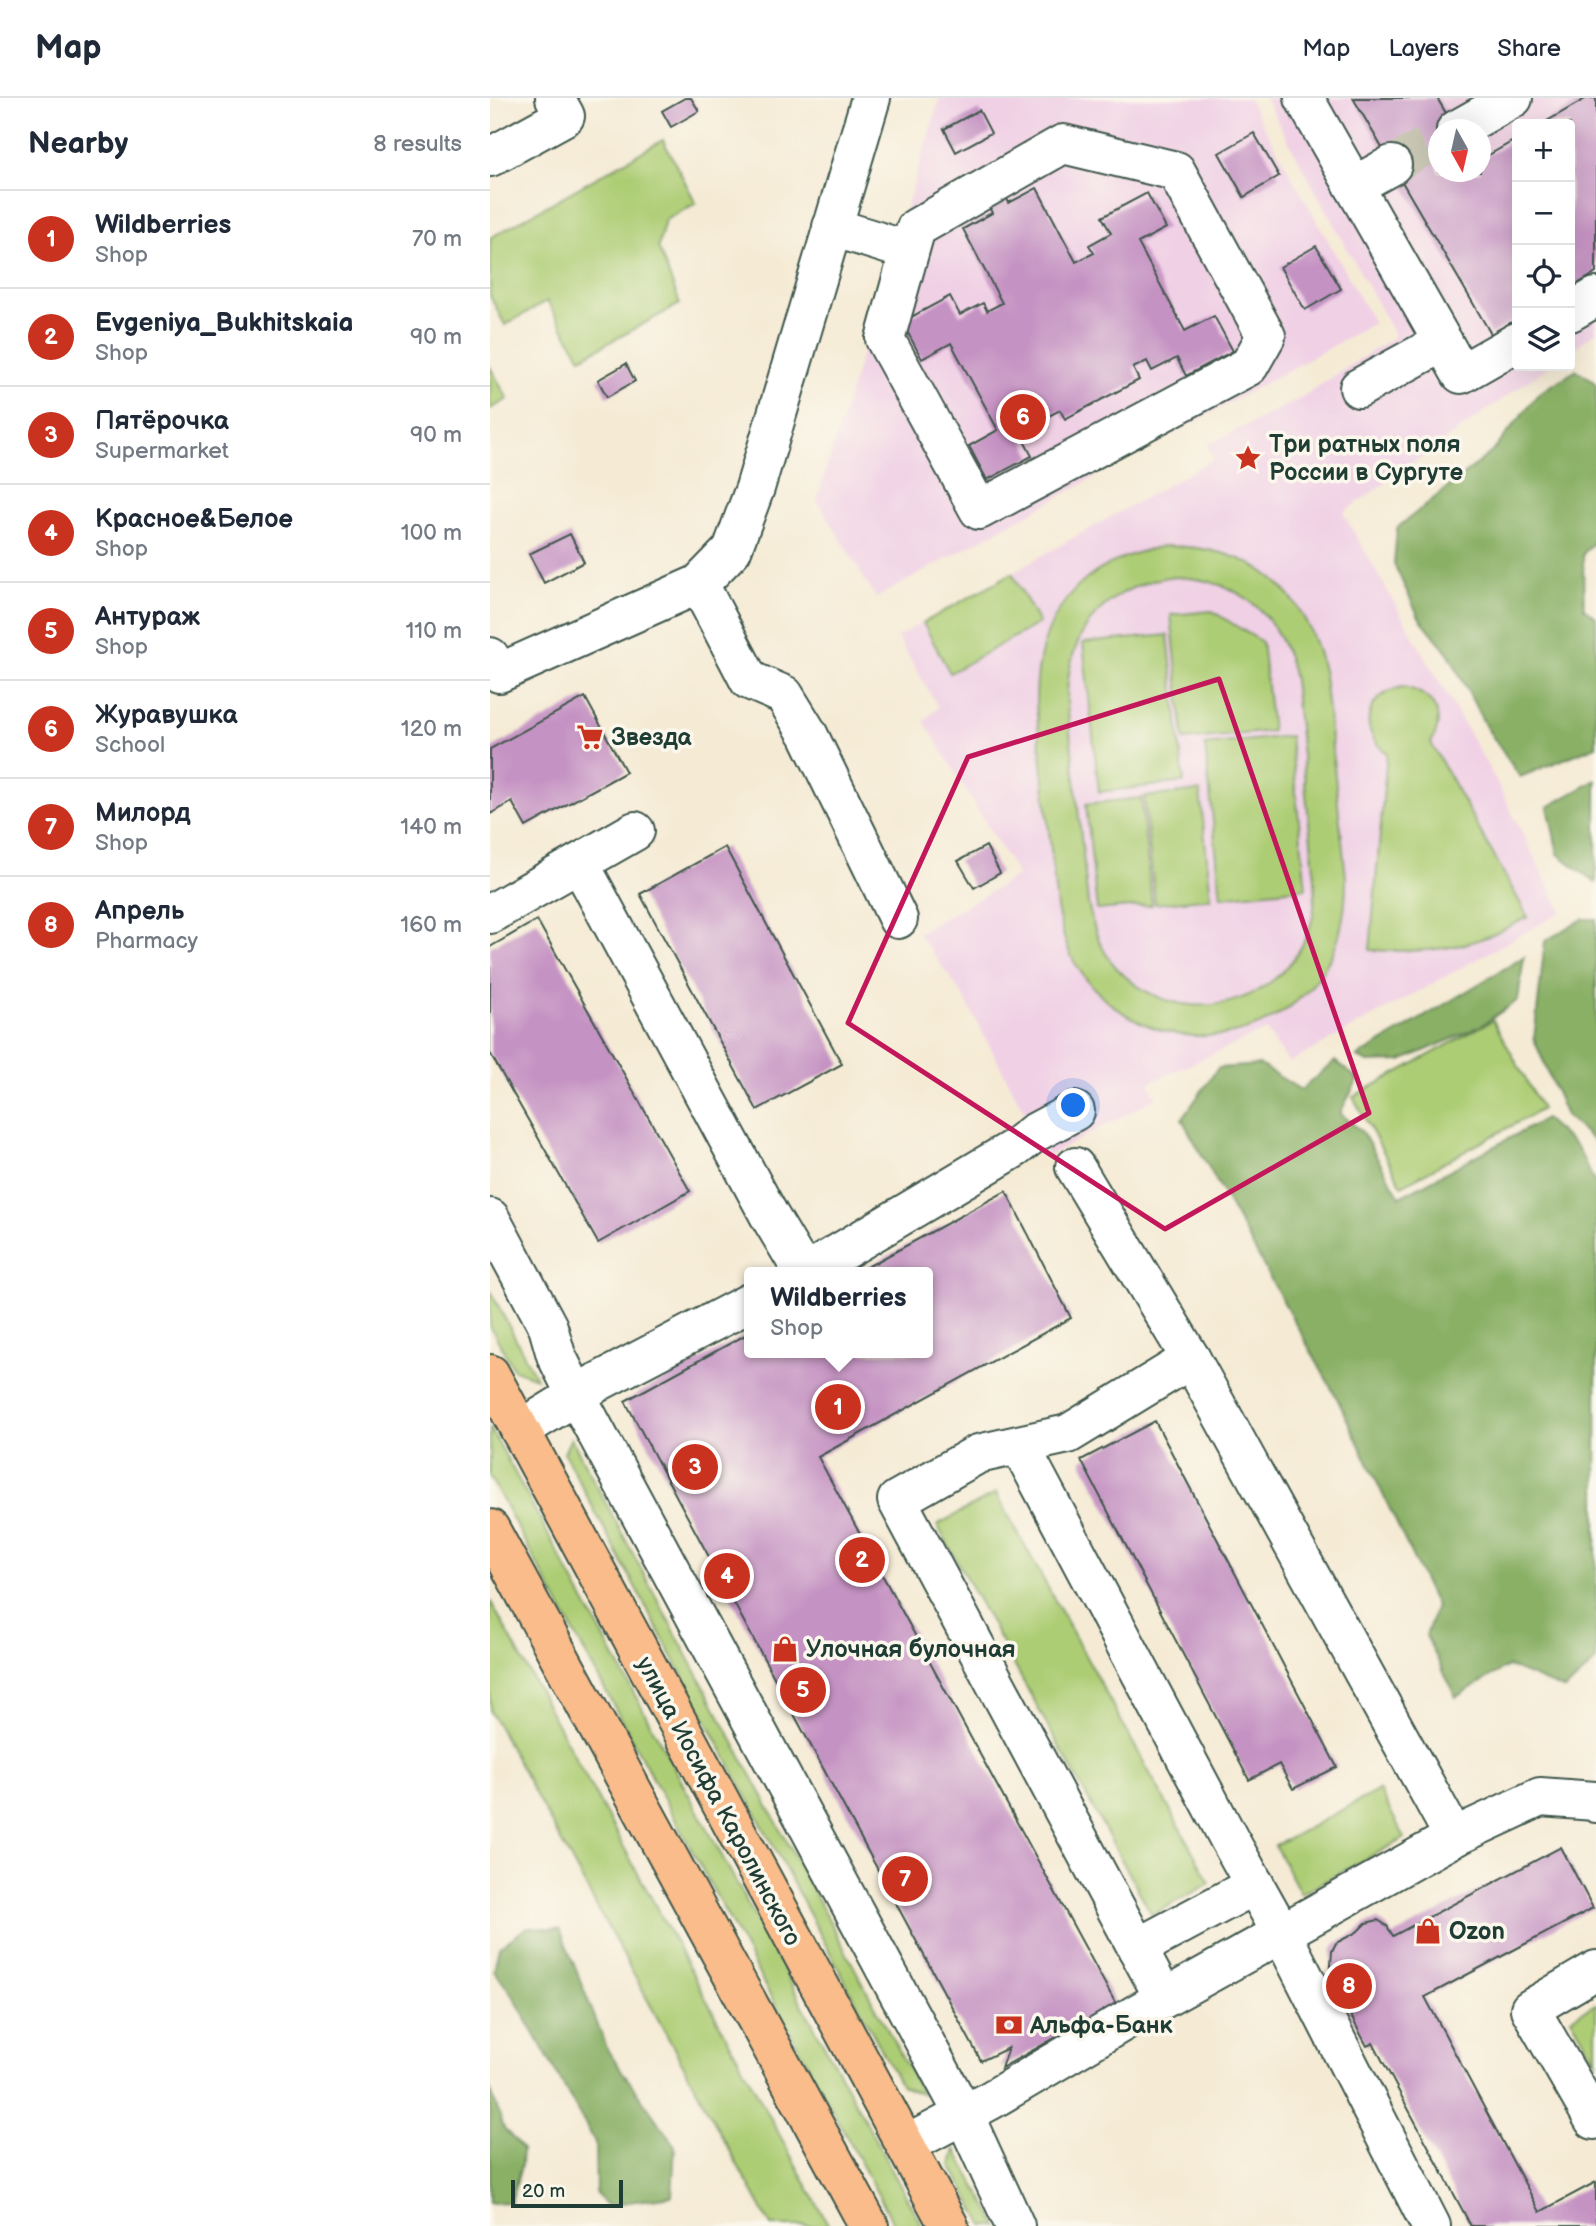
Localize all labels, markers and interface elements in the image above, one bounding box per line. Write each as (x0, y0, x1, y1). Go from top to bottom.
text: Map (35, 28, 101, 68)
text: Map (1302, 34, 1350, 63)
text: Layers (1388, 34, 1459, 63)
text: Share (1497, 34, 1561, 63)
north arrow (1428, 119, 1491, 182)
map controls (1512, 119, 1575, 371)
button: + (1512, 119, 1575, 182)
text: Nearby (28, 126, 128, 162)
text: 8 results (373, 130, 462, 158)
button: − (1512, 182, 1575, 245)
text: Wildberries (95, 210, 231, 241)
text: 1 (46, 225, 56, 253)
text: 70 m (412, 225, 462, 253)
text: Shop (95, 241, 148, 269)
button: locate (1512, 245, 1575, 308)
text: Evgeniya_Bukhitskaia (95, 308, 354, 339)
button: layers (1512, 308, 1575, 371)
text: 2 (44, 323, 58, 351)
text: 90 m (410, 323, 462, 351)
text: Shop (95, 339, 148, 367)
pin: 6 (1000, 391, 1046, 443)
text: Пятёрочка (95, 406, 229, 437)
text: 3 (44, 421, 58, 449)
text: 90 m (410, 421, 462, 449)
place label: Три ратных поля России в Сургуте (1269, 430, 1463, 487)
text: Supermarket (95, 437, 229, 465)
place icon: Три ратных поля России в Сургуте (1233, 443, 1263, 473)
text: Красное&Белое (95, 504, 293, 535)
text: 4 (44, 519, 58, 547)
text: 100 m (401, 519, 462, 547)
text: Shop (95, 535, 148, 563)
text: Антураж (95, 602, 200, 633)
text: 5 (44, 617, 58, 645)
text: 110 m (405, 617, 462, 645)
text: Shop (95, 633, 148, 661)
text: Журавушка (95, 700, 238, 731)
text: 6 (44, 715, 58, 743)
text: 120 m (401, 715, 462, 743)
supermarket icon: Звезда (575, 722, 605, 752)
place label: Звезда (611, 723, 693, 752)
text: School (95, 731, 165, 759)
text: Милорд (95, 798, 190, 829)
text: 7 (45, 813, 57, 841)
text: 140 m (400, 813, 462, 841)
text: Shop (95, 829, 148, 857)
text: Апрель (95, 896, 184, 927)
text: 8 (44, 911, 58, 939)
text: 160 m (400, 911, 462, 939)
text: Pharmacy (95, 927, 198, 955)
your location (1056, 1088, 1090, 1122)
popup (744, 1267, 933, 1358)
text: Wildberries (770, 1283, 907, 1314)
text: Shop (770, 1314, 823, 1342)
pin: 1 (815, 1381, 861, 1433)
pin: 3 (672, 1441, 718, 1493)
pin: 2 (839, 1534, 885, 1586)
pin: 4 (704, 1550, 750, 1602)
shop icon: Улочная булочная (770, 1634, 800, 1664)
place label: Улочная булочная (806, 1635, 1016, 1664)
street label: улица Иосифа Каролинского (630, 1652, 807, 1951)
pin: 5 (780, 1664, 826, 1716)
pin: 7 (882, 1853, 928, 1905)
shop icon: Ozon (1413, 1916, 1443, 1946)
place label: Ozon (1449, 1917, 1505, 1946)
pin: 8 (1326, 1960, 1372, 2012)
bank icon: Альфа-Банк (994, 2010, 1024, 2040)
place label: Альфа-Банк (1029, 2011, 1174, 2040)
scale bar (511, 2177, 623, 2209)
text: 20 m (522, 2180, 565, 2203)

